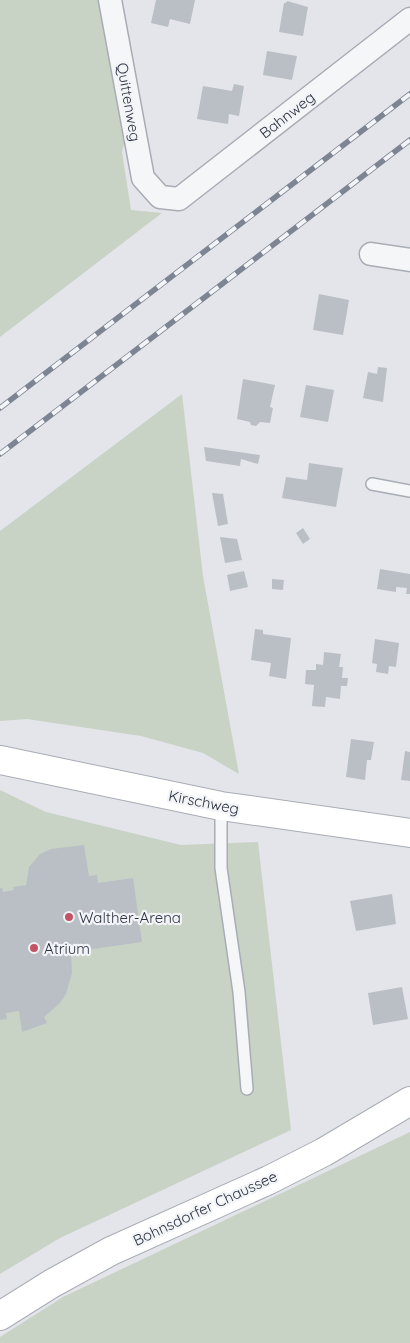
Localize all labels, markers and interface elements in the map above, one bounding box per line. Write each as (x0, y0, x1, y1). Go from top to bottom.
street label: Quittenweg (113, 61, 145, 143)
street label: Bahnweg (256, 87, 318, 143)
street label: Kirschweg (167, 786, 241, 818)
place label: Walther-Arena (79, 908, 181, 927)
marker: Walther-Arena (63, 911, 75, 923)
place label: Atrium (44, 939, 90, 958)
marker: Atrium (28, 942, 40, 954)
street label: Bohnsdorfer Chaussee (130, 1166, 280, 1250)

